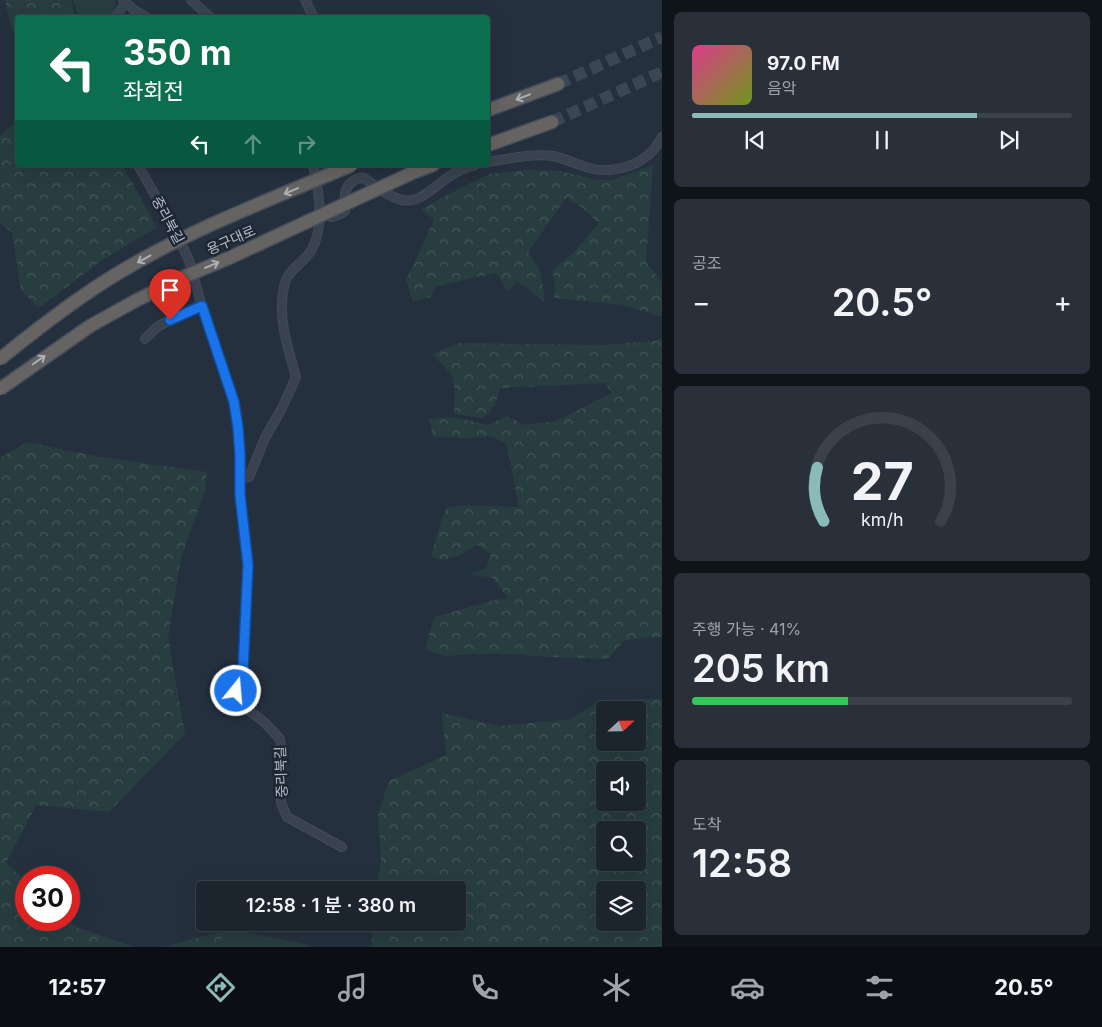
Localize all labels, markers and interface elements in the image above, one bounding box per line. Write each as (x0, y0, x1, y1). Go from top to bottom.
text: 350 m (123, 31, 232, 73)
icon: left (40, 35, 105, 100)
text: 97.0 FM (767, 52, 840, 75)
text: 좌회전 (123, 78, 184, 104)
text: 음악 (767, 78, 796, 98)
one-way arrow (516, 93, 531, 102)
icon: previous (741, 126, 769, 154)
icon: pause (868, 126, 896, 154)
icon: next (995, 126, 1023, 154)
icon: left (186, 130, 214, 158)
icon: ahead (239, 130, 267, 158)
icon: right (292, 130, 320, 158)
one-way arrow (284, 186, 299, 196)
street label: 중리북길 (149, 193, 188, 247)
street label: 용구대로 (204, 221, 258, 258)
text: 공조 (692, 253, 721, 273)
one-way arrow (136, 254, 151, 264)
one-way arrow (204, 260, 219, 269)
pin (149, 269, 191, 320)
icon: arrive (156, 276, 184, 304)
text: 20.5° (832, 279, 932, 325)
text: − (692, 285, 711, 319)
text: + (1053, 285, 1072, 319)
one-way arrow (32, 355, 46, 365)
text: 27 (851, 450, 914, 513)
text: km/h (861, 509, 903, 530)
text: 주행 가능 · 41% (692, 619, 801, 639)
text: 205 km (692, 645, 830, 691)
position arrow (209, 664, 261, 716)
north arrow (596, 701, 646, 751)
map controls (596, 701, 646, 931)
street label: 중리북길 (271, 746, 290, 798)
button: sound (596, 761, 646, 811)
text: 도착 (692, 814, 721, 834)
button: search (596, 821, 646, 871)
text: 12:58 (692, 840, 792, 886)
speed limit sign: 30 (15, 866, 80, 931)
button: layers (596, 881, 646, 931)
text: 12:58 · 1 분 · 380 m (246, 894, 416, 917)
icon: directions (203, 970, 238, 1005)
icon: music (335, 970, 370, 1005)
icon: phone (467, 970, 502, 1005)
icon: climate (599, 970, 634, 1005)
icon: car (730, 970, 765, 1005)
icon: filters (862, 970, 897, 1005)
text: 12:57 (48, 974, 106, 1000)
text: 20.5° (994, 974, 1054, 1000)

